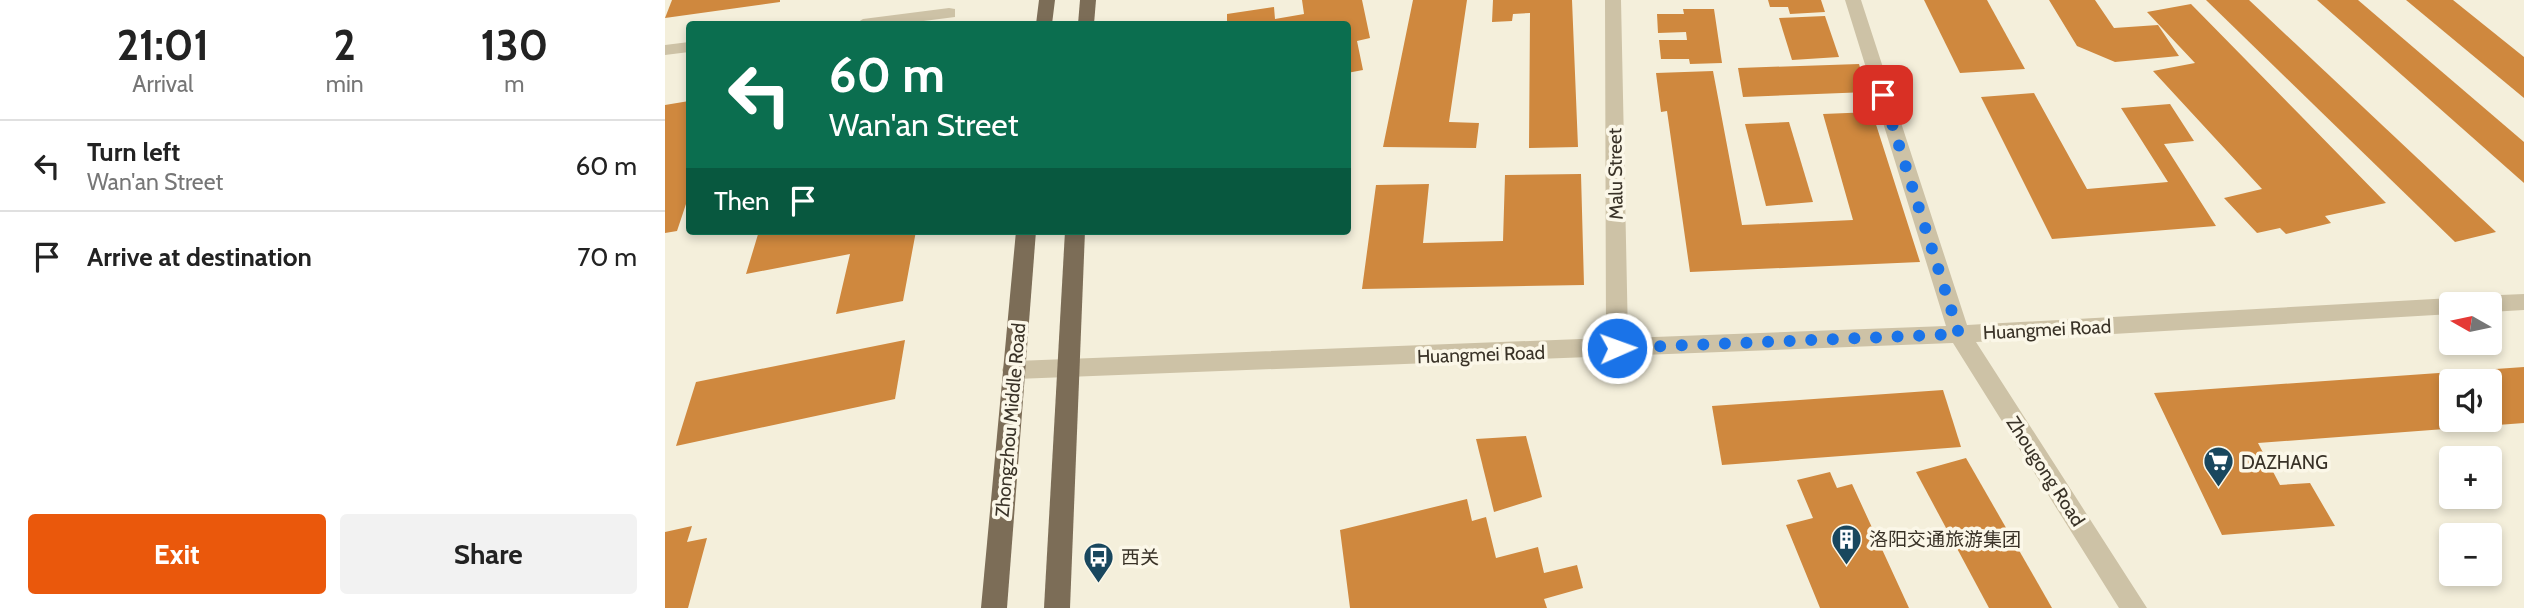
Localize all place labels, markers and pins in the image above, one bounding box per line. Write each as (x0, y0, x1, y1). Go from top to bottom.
pin (1853, 65, 1913, 125)
supermarket icon: DAZHANG (2201, 445, 2235, 489)
place label: DAZHANG (2241, 451, 2328, 474)
building icon: 洛阳交通旅游集团 (1829, 522, 1863, 566)
place label: 洛阳交通旅游集团 (1869, 528, 2021, 551)
bus stop icon: 西关 (1081, 540, 1115, 584)
place label: 西关 (1121, 546, 1159, 569)

